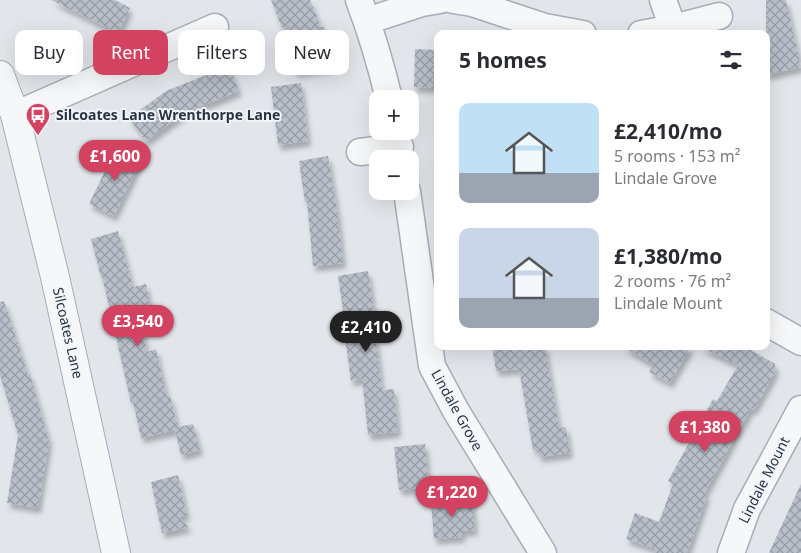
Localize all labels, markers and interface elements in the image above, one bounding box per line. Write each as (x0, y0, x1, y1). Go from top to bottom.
chip: Buy (15, 30, 83, 75)
chip: Rent (93, 30, 168, 75)
chip: Filters (178, 30, 265, 75)
chip: New (275, 30, 349, 75)
text: 5 homes (459, 46, 547, 74)
icon: filters (717, 46, 745, 74)
map controls (369, 90, 419, 200)
button: + (369, 90, 419, 140)
bus stop icon: Silcoates Lane Wrenthorpe Lane (25, 102, 51, 136)
place label: Silcoates Lane Wrenthorpe Lane (56, 105, 280, 124)
text: £2,410/mo (614, 117, 722, 145)
icon: home (499, 123, 559, 183)
pin: £1,600 (74, 140, 156, 182)
text: £1,600 (90, 145, 140, 167)
text: 5 rooms · 153 m² (614, 145, 740, 167)
button: − (369, 150, 419, 200)
text: Lindale Grove (614, 167, 717, 189)
text: £1,380/mo (614, 242, 722, 270)
icon: home (499, 248, 559, 308)
text: 2 rooms · 76 m² (614, 270, 731, 292)
street label: Silcoates Lane (49, 285, 88, 380)
text: Lindale Mount (614, 292, 722, 314)
pin: £3,540 (97, 304, 179, 347)
text: £3,540 (113, 310, 163, 332)
pin: £2,410 (325, 310, 407, 353)
text: £2,410 (341, 316, 391, 338)
street label: Lindale Grove (427, 366, 488, 454)
pin: £1,380 (664, 410, 746, 453)
text: £1,380 (680, 416, 730, 438)
street label: Lindale Mount (734, 433, 794, 526)
pin: £1,220 (411, 476, 493, 518)
text: £1,220 (427, 481, 477, 503)

